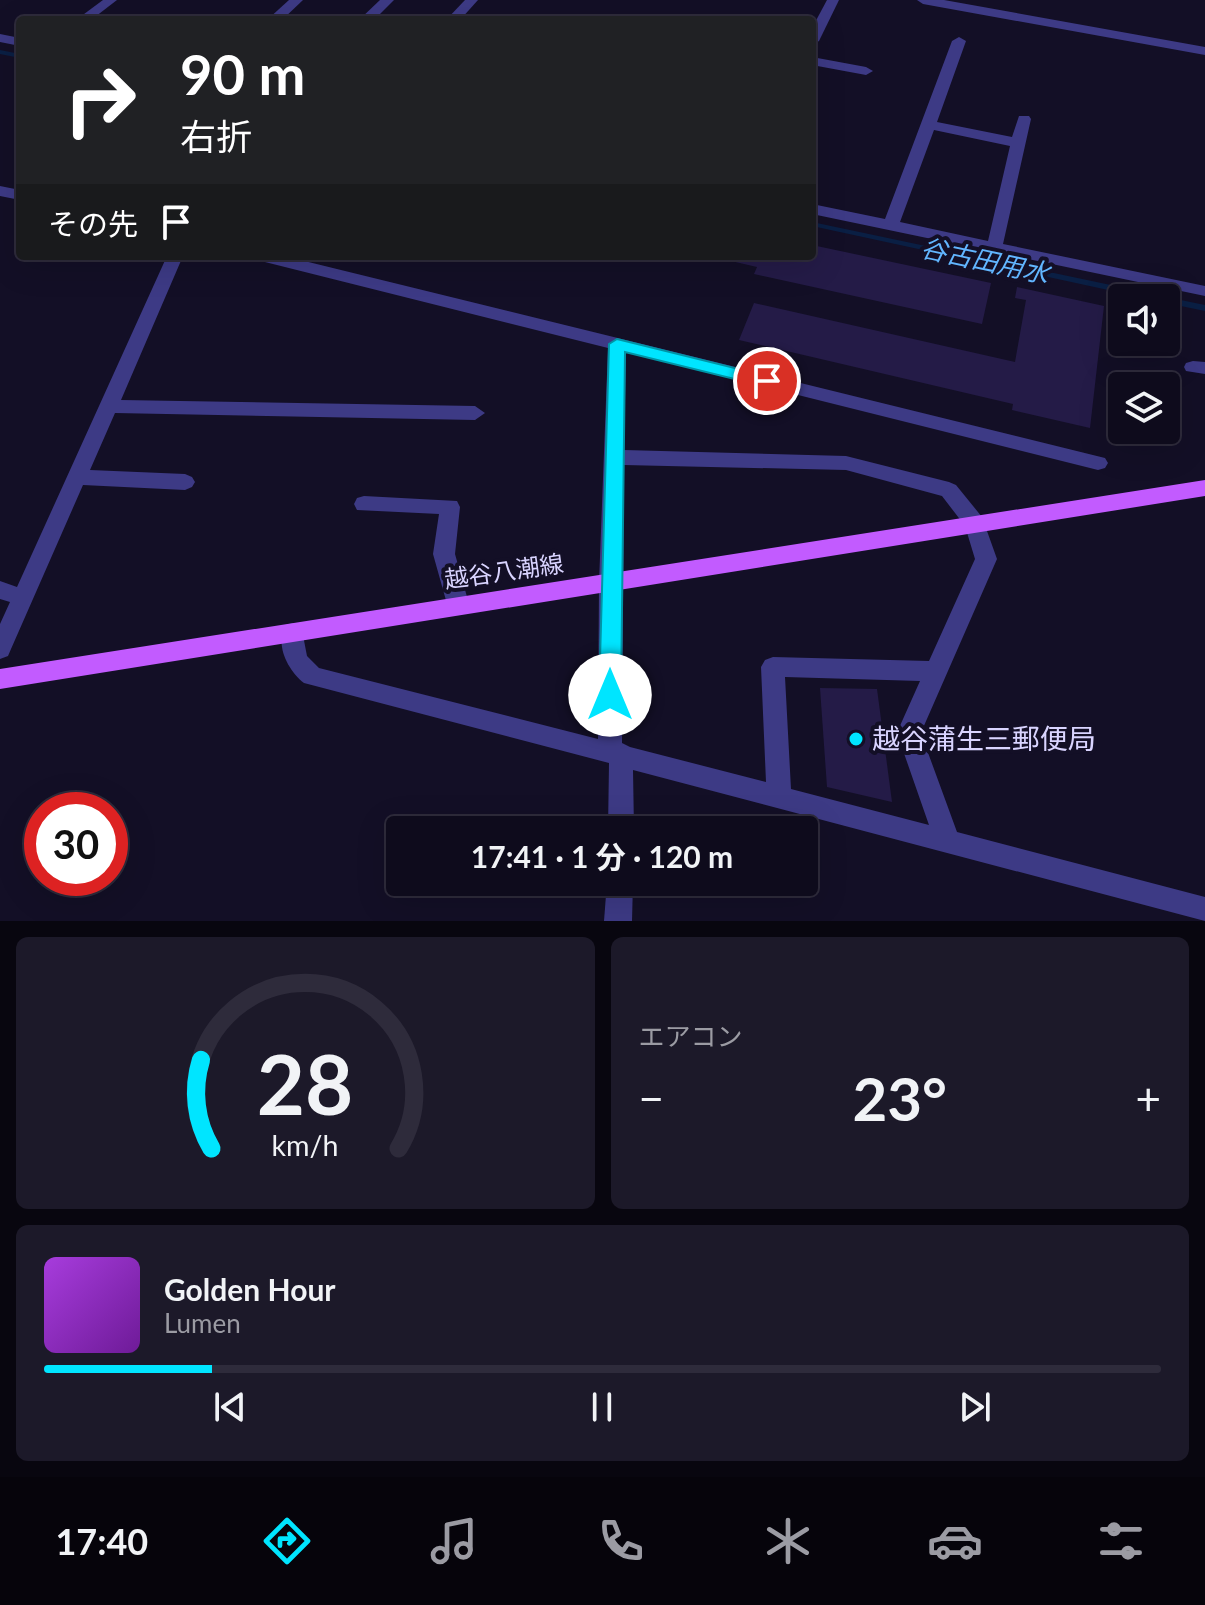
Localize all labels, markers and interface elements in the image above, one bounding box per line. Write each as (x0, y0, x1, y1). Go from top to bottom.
text: 90 m (180, 40, 305, 107)
icon: right (48, 48, 152, 152)
text: 右折 (180, 114, 252, 158)
icon: arrive (154, 200, 198, 244)
text: その先 (48, 205, 138, 241)
water label: 谷古田用水 (918, 231, 1055, 290)
map controls (1108, 284, 1180, 444)
button: sound (1108, 284, 1180, 356)
pin (733, 347, 801, 415)
icon: arrive (745, 359, 789, 403)
button: layers (1108, 372, 1180, 444)
street label: 越谷八潮線 (442, 548, 565, 593)
position arrow (568, 653, 652, 737)
place label: 越谷蒲生三郵便局 (872, 721, 1096, 755)
marker: 越谷蒲生三郵便局 (847, 730, 865, 748)
speed limit sign: 30 (24, 792, 128, 896)
text: 17:41 · 1 分 · 120 m (471, 838, 733, 874)
text: エアコン (639, 1020, 743, 1052)
text: 28 (257, 1033, 354, 1133)
text: 23° (852, 1062, 947, 1134)
text: − (639, 1072, 664, 1124)
text: + (1135, 1072, 1161, 1124)
text: km/h (272, 1128, 339, 1162)
text: Golden Hour (164, 1271, 336, 1307)
text: Lumen (164, 1307, 241, 1339)
icon: previous (208, 1385, 252, 1429)
icon: pause (580, 1385, 624, 1429)
icon: next (953, 1385, 997, 1429)
icon: directions (259, 1513, 315, 1569)
icon: music (426, 1513, 482, 1569)
icon: phone (593, 1513, 649, 1569)
icon: climate (760, 1513, 816, 1569)
icon: car (927, 1513, 983, 1569)
icon: filters (1093, 1513, 1149, 1569)
text: 17:40 (55, 1519, 148, 1563)

